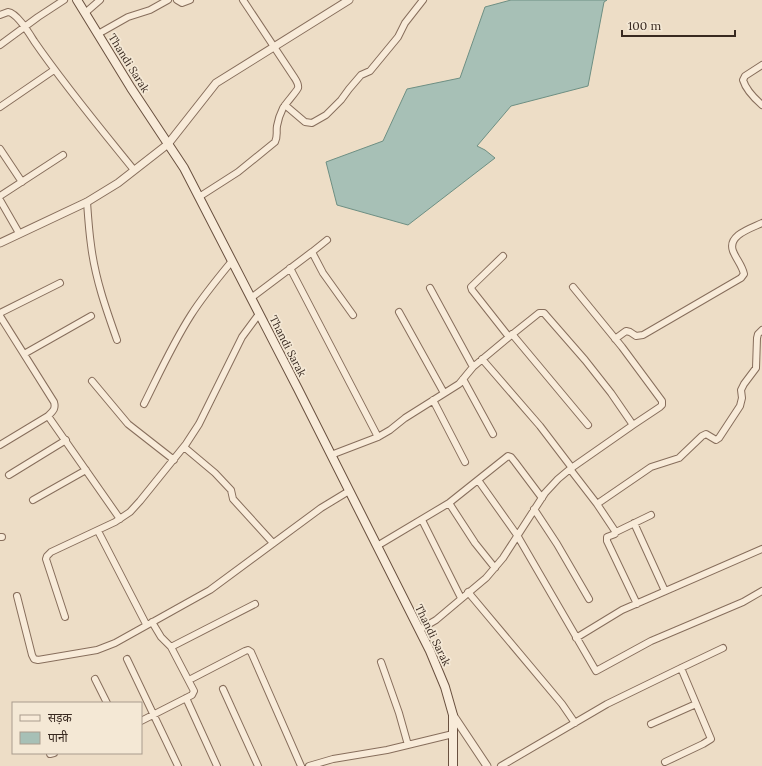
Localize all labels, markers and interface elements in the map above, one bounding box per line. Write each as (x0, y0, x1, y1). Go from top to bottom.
scale bar (622, 12, 735, 38)
text: 100 m (628, 18, 661, 33)
street label: Thandi Sarak (105, 31, 153, 95)
street label: Thandi Sarak (267, 313, 309, 379)
street label: Thandi Sarak (412, 602, 454, 668)
legend (12, 702, 142, 754)
text: सड़क (48, 710, 73, 725)
text: पानी (48, 730, 69, 745)

